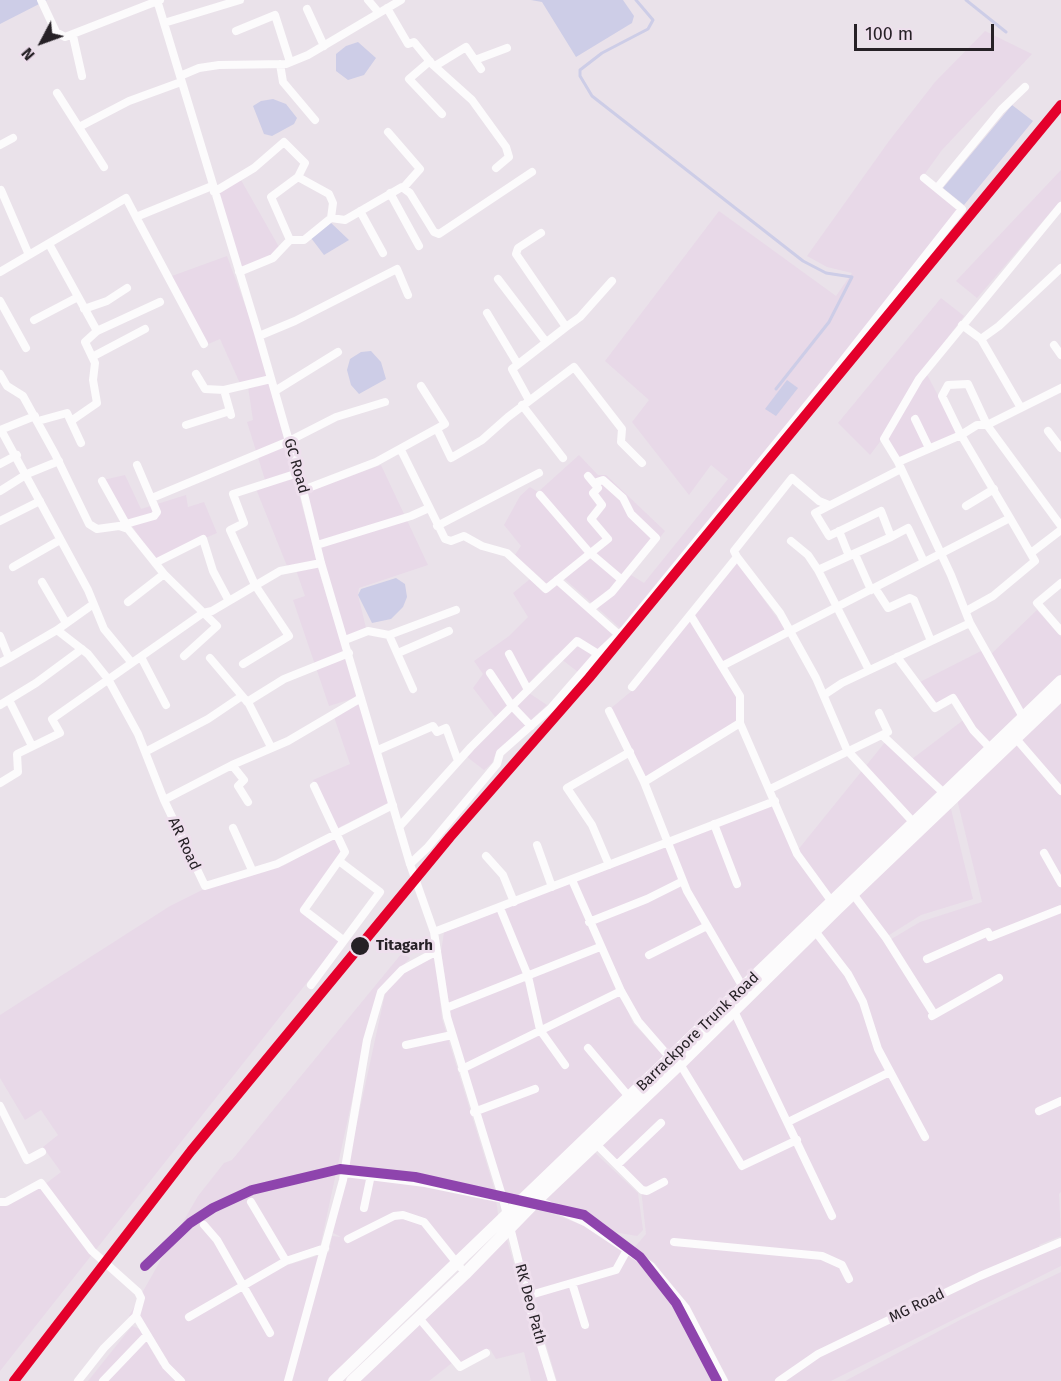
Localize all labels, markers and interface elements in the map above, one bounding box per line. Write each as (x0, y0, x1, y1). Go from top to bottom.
north arrow (12, 12, 72, 72)
scale bar (857, 12, 996, 50)
text: 100 m (865, 23, 913, 45)
text: N (17, 44, 39, 64)
street label: GC Road (280, 436, 312, 496)
street label: AR Road (164, 815, 204, 873)
marker: Titagarh (349, 935, 371, 957)
place label: Titagarh (376, 937, 433, 955)
street label: Barrackpore Trunk Road (633, 969, 763, 1095)
street label: RK Deo Path (511, 1262, 549, 1346)
street label: MG Road (886, 1285, 948, 1327)

